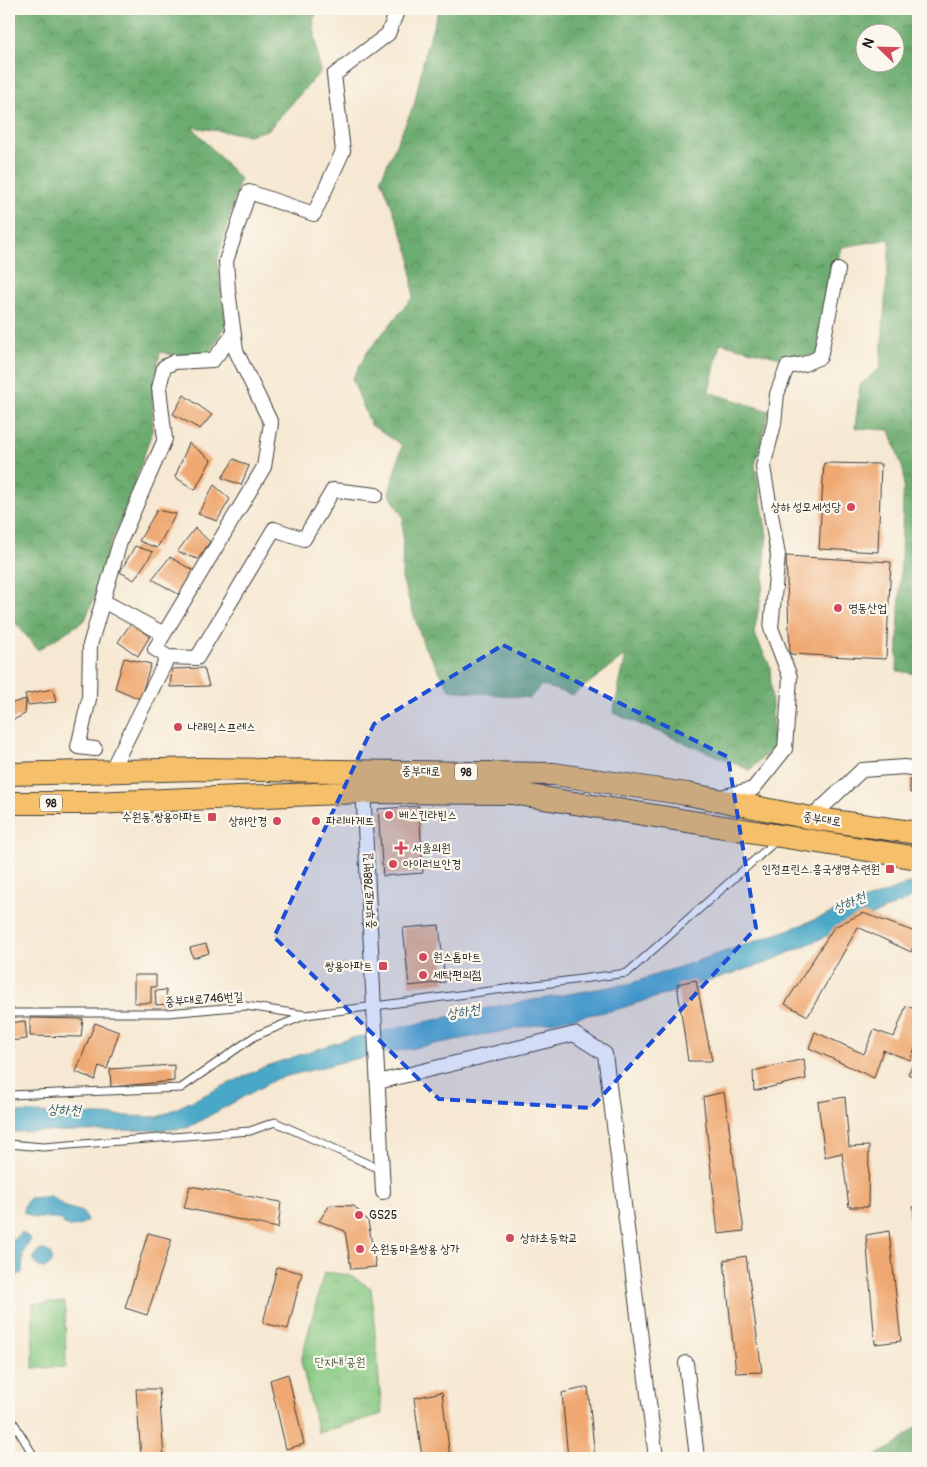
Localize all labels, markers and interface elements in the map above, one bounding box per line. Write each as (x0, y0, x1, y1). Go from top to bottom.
north arrow (854, 22, 904, 72)
text: N (859, 35, 878, 51)
place label: 상하 성모세성당 (771, 500, 841, 515)
marker: 상하 성모세성당 (845, 501, 857, 513)
place label: 영동산업 (848, 601, 887, 616)
marker: 영동산업 (832, 602, 844, 614)
place label: 나래익스프레스 (188, 720, 256, 735)
marker: 나래익스프레스 (172, 721, 184, 733)
street label: 중부대로 (402, 764, 440, 779)
road number: 98 (455, 764, 477, 780)
road number: 98 (40, 794, 62, 811)
place label: 베스킨라빈스 (399, 808, 457, 823)
marker: 베스킨라빈스 (383, 809, 395, 821)
street label: 중부대로 (802, 809, 842, 830)
place label: 수원동.쌍용아파트 (122, 810, 202, 825)
marker: 수원동.쌍용아파트 (206, 811, 218, 823)
place label: 상하안경 (228, 814, 267, 829)
place label: 파리바게뜨 (326, 814, 374, 829)
marker: 상하안경 (271, 815, 283, 827)
marker: 파리바게뜨 (310, 815, 322, 827)
marker: 서울의원 (394, 841, 408, 855)
place label: 서울의원 (412, 841, 451, 856)
street label: 중부대로788번길 (360, 852, 379, 930)
place label: 아이러브안경 (403, 857, 461, 872)
marker: 아이러브안경 (387, 858, 399, 870)
place label: 인정프린스.흥국생명수련원 (761, 862, 880, 877)
marker: 인정프린스.흥국생명수련원 (884, 863, 896, 875)
water label: 상하천 (830, 887, 870, 917)
place label: 원스톱마트 (433, 950, 481, 965)
marker: 원스톱마트 (417, 951, 429, 963)
place label: 쌍용아파트 (325, 959, 373, 974)
marker: 쌍용아파트 (377, 960, 389, 972)
place label: 세탁편의점 (433, 968, 481, 983)
marker: 세탁편의점 (417, 969, 429, 981)
street label: 중부대로746번길 (164, 989, 244, 1010)
water label: 상하천 (445, 1000, 483, 1023)
water label: 상하천 (47, 1100, 83, 1119)
place label: GS25 (369, 1208, 397, 1223)
marker: GS25 (353, 1209, 365, 1221)
place label: 상하초등학교 (520, 1231, 578, 1246)
marker: 상하초등학교 (504, 1232, 516, 1244)
place label: 수원동마을쌍용 상가 (370, 1242, 460, 1257)
marker: 수원동마을쌍용 상가 (354, 1243, 366, 1255)
park label: 단지내 공원 (315, 1355, 365, 1370)

